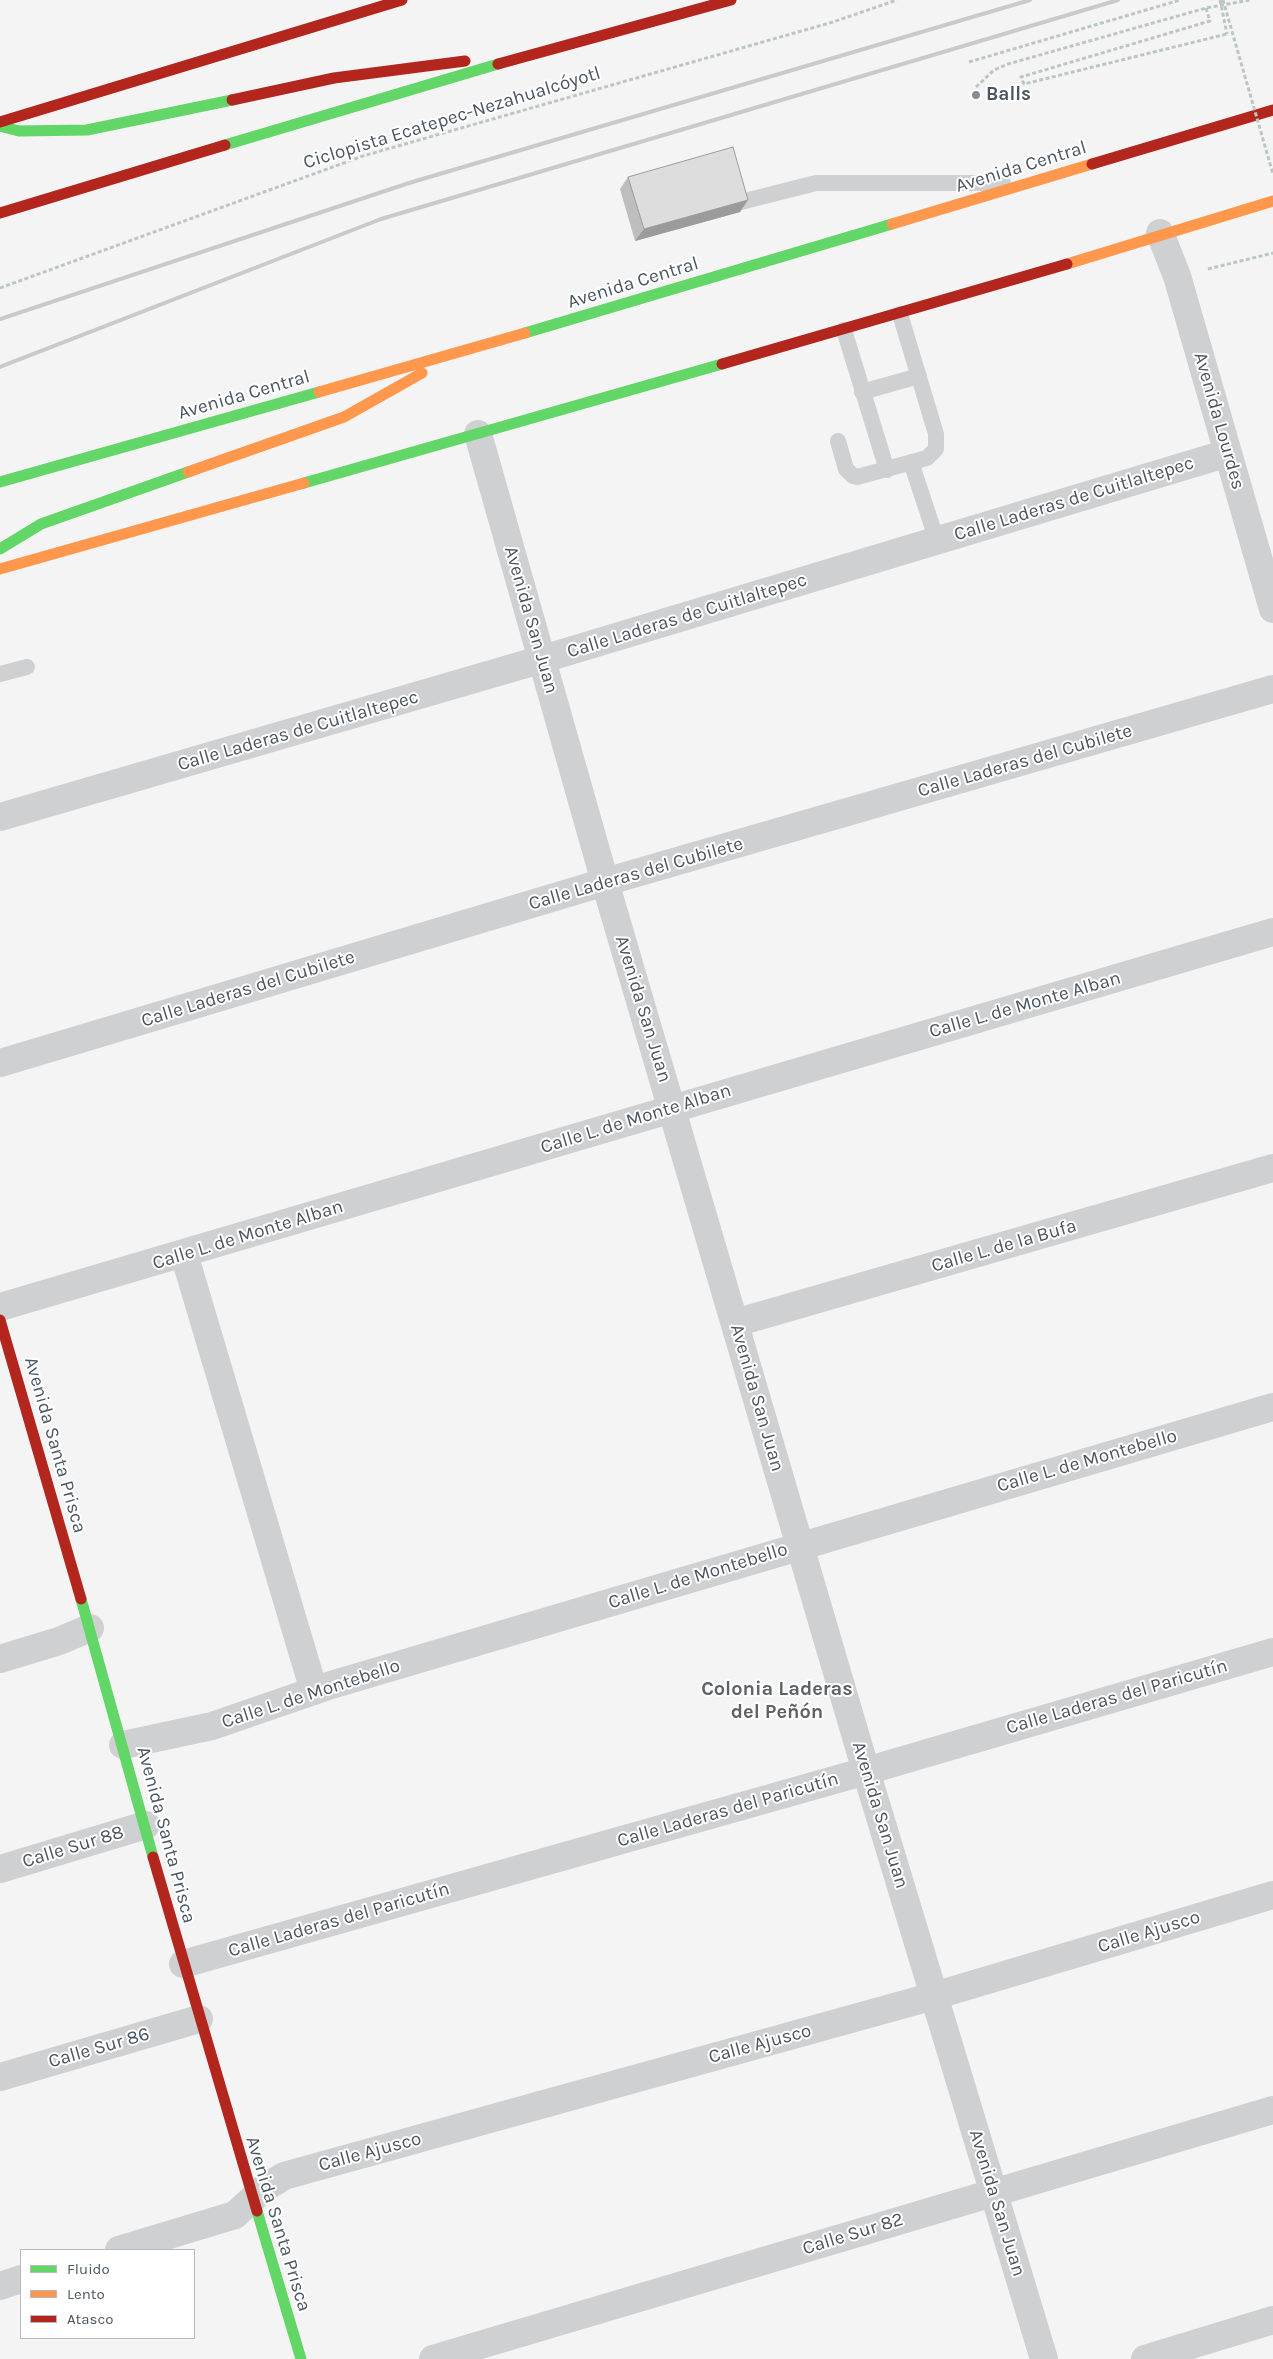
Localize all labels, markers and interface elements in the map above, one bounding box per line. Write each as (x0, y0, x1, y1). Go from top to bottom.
street label: Ciclopista Ecatepec-Nezahualcóyotl (301, 62, 603, 174)
place label: Balls (986, 84, 1031, 106)
marker: Balls (970, 89, 982, 101)
street label: Avenida Central (953, 136, 1089, 198)
street label: Avenida Central (565, 252, 701, 314)
street label: Avenida Lourdes (1188, 350, 1250, 492)
street label: Avenida Central (176, 365, 312, 425)
street label: Calle Laderas de Cuitlaltepec (951, 452, 1197, 546)
street label: Avenida San Juan (499, 544, 563, 696)
street label: Calle Laderas de Cuitlaltepec (564, 569, 810, 663)
street label: Calle Laderas de Cuitlaltepec (175, 686, 421, 776)
street label: Calle Laderas del Cubilete (915, 719, 1135, 803)
street label: Calle Laderas del Cubilete (526, 832, 746, 916)
street label: Avenida San Juan (610, 933, 676, 1085)
street label: Calle Laderas del Cubilete (138, 946, 358, 1032)
street label: Calle L. de Monte Alban (927, 967, 1123, 1043)
street label: Calle L. de Monte Alban (538, 1079, 734, 1159)
street label: Calle L. de Monte Alban (150, 1195, 346, 1275)
street label: Calle L. de la Bufa (929, 1214, 1079, 1278)
street label: Avenida San Juan (725, 1322, 789, 1474)
street label: Avenida Santa Prisca (19, 1354, 91, 1536)
street label: Calle L. de Montebello (994, 1424, 1180, 1498)
street label: Calle L. de Montebello (606, 1538, 790, 1614)
street label: Calle L. de Montebello (219, 1654, 403, 1734)
street label: Calle Laderas del Paricutín (1004, 1654, 1230, 1740)
district label: Colonia Laderas del Peñón (701, 1677, 853, 1724)
street label: Avenida San Juan (847, 1739, 913, 1891)
street label: Avenida Santa Prisca (131, 1744, 201, 1926)
street label: Calle Laderas del Paricutín (615, 1767, 841, 1853)
street label: Calle Sur 88 (20, 1821, 126, 1873)
street label: Calle Laderas del Paricutín (226, 1877, 452, 1963)
street label: Calle Ajusco (1095, 1906, 1203, 1958)
street label: Calle Ajusco (706, 2019, 814, 2069)
street label: Calle Sur 86 (46, 2023, 152, 2073)
street label: Calle Ajusco (316, 2127, 424, 2177)
street label: Avenida San Juan (964, 2127, 1030, 2279)
street label: Avenida Santa Prisca (240, 2134, 316, 2314)
street label: Calle Sur 82 (800, 2208, 906, 2260)
legend (20, 2249, 195, 2339)
text: Fluido (67, 2260, 110, 2278)
text: Lento (67, 2285, 105, 2303)
text: Atasco (67, 2310, 113, 2328)

